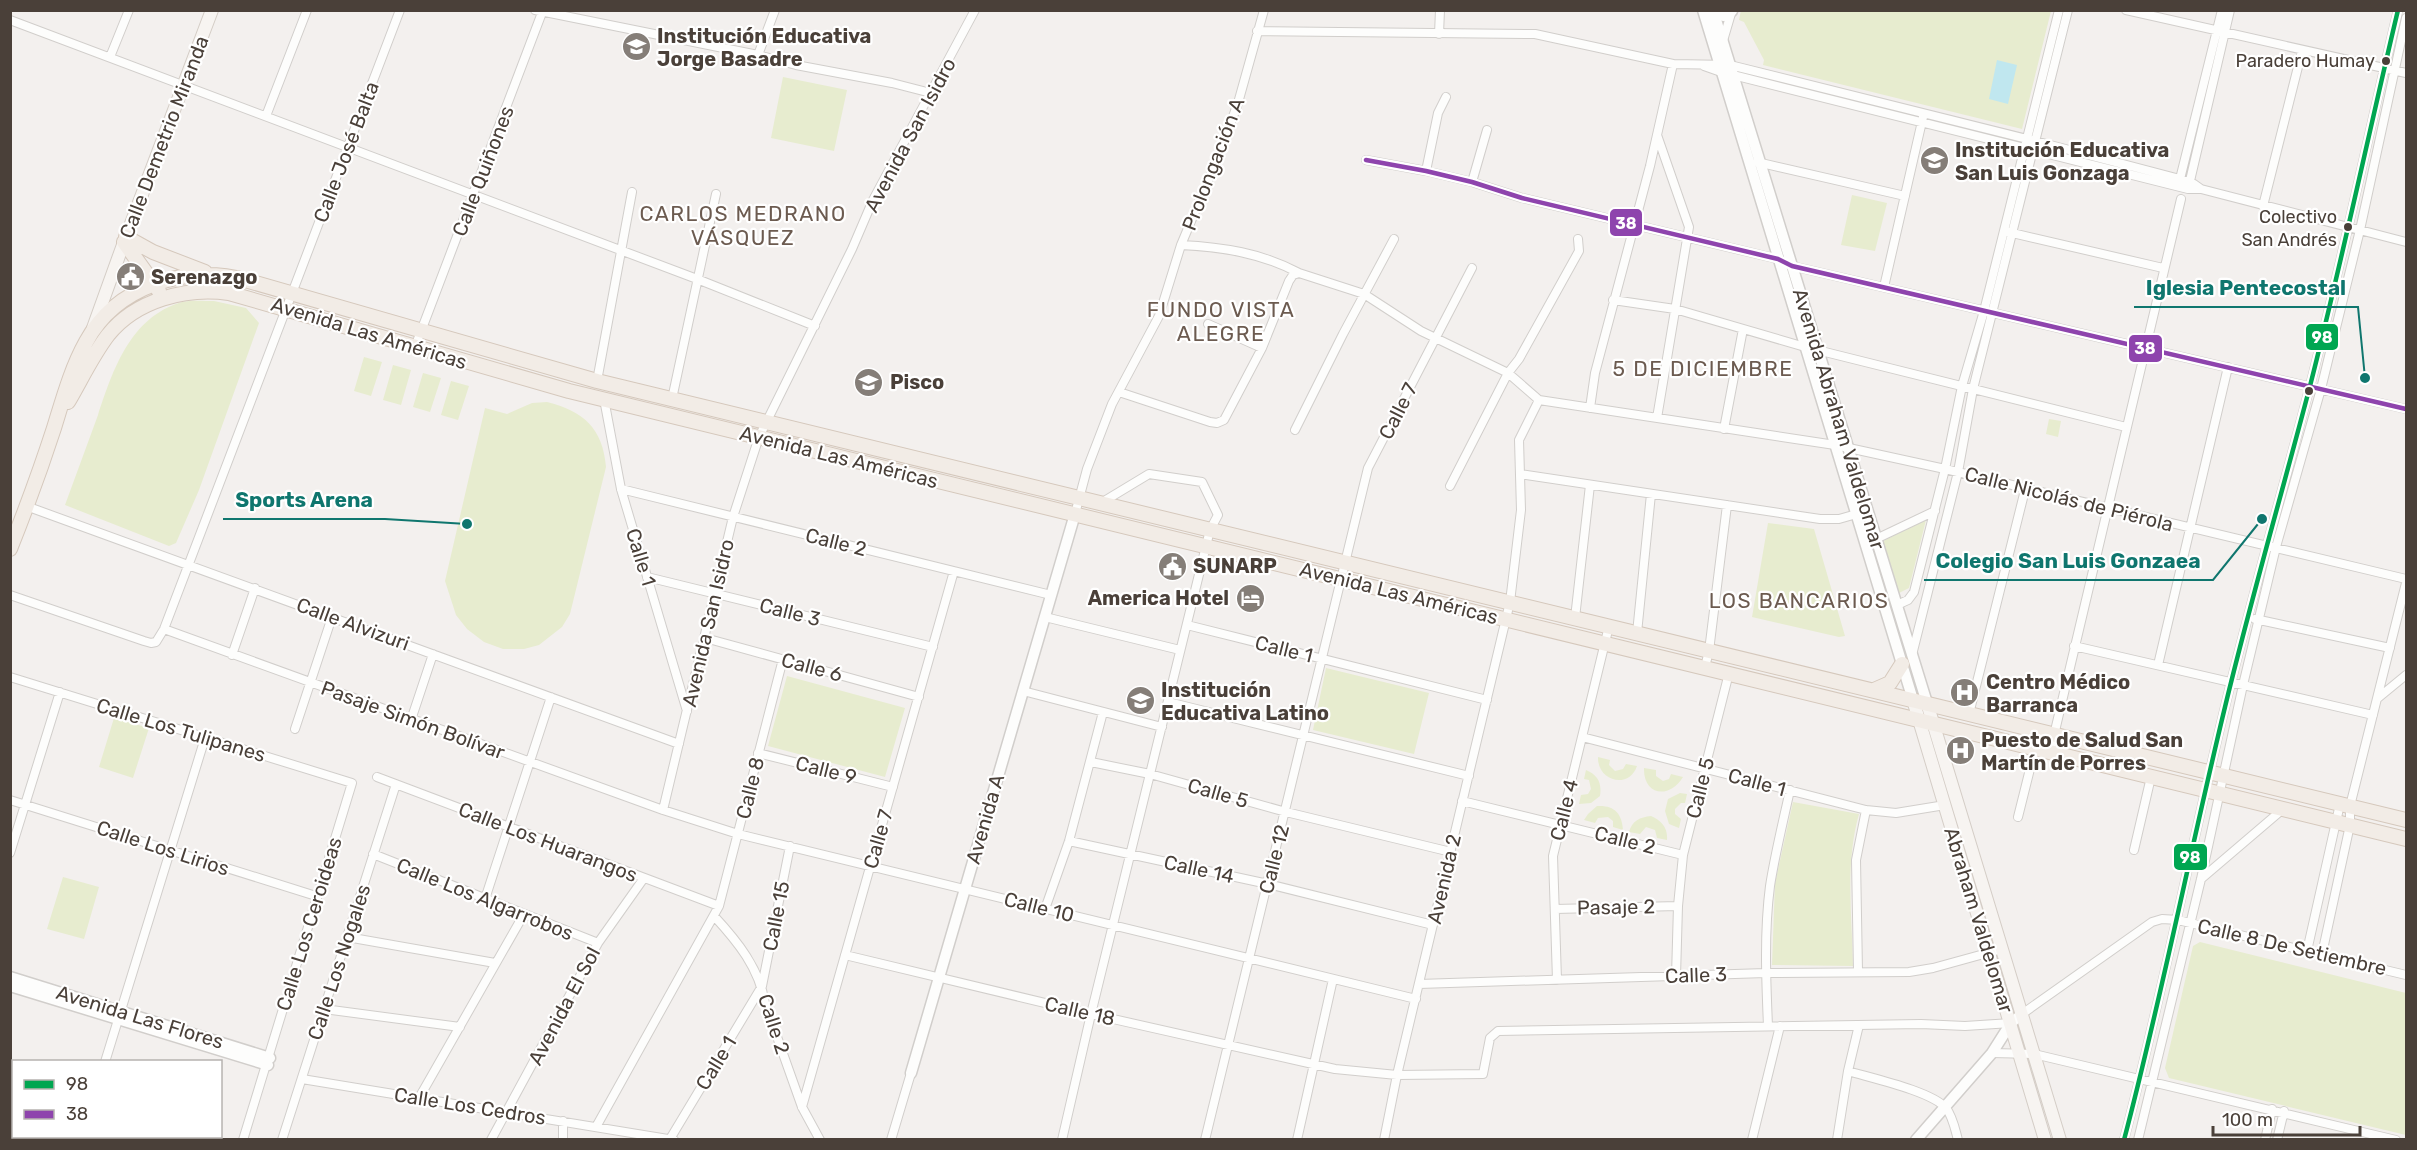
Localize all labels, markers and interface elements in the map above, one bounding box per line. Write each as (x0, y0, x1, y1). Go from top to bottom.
place label: Institución Educativa Jorge Basadre (657, 24, 871, 71)
school or university icon: Institución Educativa Jorge Basadre (620, 31, 652, 63)
street label: Calle Demetrio Miranda (114, 32, 214, 242)
place label: Paradero Humay (2236, 50, 2375, 72)
street label: Avenida San Isidro (859, 54, 961, 216)
marker: Paradero Humay (2380, 55, 2392, 67)
street label: Calle José Balta (308, 78, 384, 226)
street label: Prolongación A (1177, 94, 1249, 234)
street label: Calle Quiñones (447, 102, 519, 240)
place label: Institución Educativa San Luis Gonzaga (1955, 138, 2169, 185)
school or university icon: Institución Educativa San Luis Gonzaga (1918, 145, 1950, 177)
district label: CARLOS MEDRANO VÁSQUEZ (639, 201, 847, 250)
place label: Colectivo San Andrés (2241, 206, 2337, 251)
line badge: 38 (1609, 208, 1643, 237)
text: 38 (1615, 214, 1637, 233)
marker: Colectivo San Andrés (2342, 221, 2354, 233)
public building icon: Serenazgo (114, 261, 146, 293)
place label: Serenazgo (151, 265, 258, 289)
callout: Iglesia Pentecostal (2134, 268, 2358, 307)
text: Iglesia Pentecostal (2146, 275, 2346, 300)
street label: Avenida Abraham Valdelomar (1788, 286, 1890, 553)
street label: Avenida Las Américas (268, 292, 470, 374)
district label: FUNDO VISTA ALEGRE (1147, 297, 1295, 346)
line badge: 98 (2305, 323, 2339, 351)
text: 98 (2311, 328, 2333, 347)
line badge: 38 (2128, 334, 2163, 363)
text: 38 (2134, 339, 2156, 358)
district label: 5 DE DICIEMBRE (1613, 356, 1793, 381)
school or university icon: Pisco (853, 366, 885, 398)
place label: Pisco (890, 370, 944, 394)
street label: Calle 7 (1374, 379, 1422, 443)
unlabelled marker (2303, 385, 2315, 397)
street label: Avenida Las Américas (737, 421, 941, 493)
street label: Calle Nicolás de Piérola (1962, 461, 2176, 537)
callout: Sports Arena (223, 480, 385, 519)
text: Sports Arena (235, 487, 373, 512)
street label: Calle 2 (803, 523, 869, 561)
street label: Calle 1 (621, 525, 661, 589)
street label: Avenida San Isidro (677, 537, 739, 709)
callout: Colegio San Luis Gonzaea (1924, 541, 2213, 580)
text: Colegio San Luis Gonzaea (1935, 548, 2201, 573)
public building icon: SUNARP (1156, 550, 1188, 582)
place label: SUNARP (1193, 554, 1277, 578)
street label: Avenida Las Américas (1297, 557, 1501, 629)
hotel icon: America Hotel (1234, 582, 1266, 614)
place label: America Hotel (1088, 586, 1229, 610)
district label: LOS BANCARIOS (1709, 588, 1889, 613)
street label: Calle Alvizuri (293, 592, 413, 656)
street label: Calle 3 (757, 593, 823, 631)
street label: Calle 1 (1253, 630, 1315, 668)
street label: Calle 6 (779, 647, 845, 687)
place label: Centro Médico Barranca (1986, 670, 2130, 717)
street label: Pasaje Simón Bolívar (318, 676, 508, 765)
hospital icon: Centro Médico Barranca (1949, 677, 1981, 709)
place label: Institución Educativa Latino (1161, 678, 1329, 725)
school or university icon: Institución Educativa Latino (1124, 685, 1156, 717)
street label: Calle Los Tulipanes (94, 693, 268, 767)
place label: Puesto de Salud San Martín de Porres (1981, 728, 2183, 775)
hospital icon: Puesto de Salud San Martín de Porres (1944, 735, 1976, 767)
street label: Calle 9 (793, 751, 859, 789)
street label: Calle 8 (731, 755, 769, 821)
street label: Calle 5 (1681, 755, 1719, 821)
street label: Calle 1 (1726, 763, 1788, 801)
street label: Avenida A (961, 771, 1009, 867)
street label: Calle 5 (1185, 773, 1251, 813)
street label: Calle 4 (1545, 777, 1583, 843)
street label: Calle Los Huarangos (455, 797, 641, 887)
street label: Calle 7 (858, 807, 898, 871)
street label: Calle Los Lirios (94, 815, 232, 881)
street label: Calle 2 (1592, 821, 1658, 859)
street label: Calle 12 (1254, 822, 1294, 896)
street label: Abraham Valdelomar (1939, 824, 2019, 1016)
street label: Avenida 2 (1422, 832, 1466, 926)
street label: Calle Los Ceroideas (271, 834, 347, 1014)
line badge: 98 (2173, 843, 2208, 871)
text: 98 (2179, 848, 2201, 867)
street label: Calle 14 (1162, 850, 1236, 888)
street label: Calle Los Algarrobos (393, 853, 577, 945)
street label: Calle 15 (757, 879, 795, 953)
street label: Calle Los Nogales (302, 881, 376, 1043)
street label: Calle 10 (1001, 887, 1077, 927)
street label: Pasaje 2 (1577, 894, 1655, 920)
street label: Calle 8 De Setiembre (2195, 914, 2389, 980)
street label: Avenida El Sol (523, 943, 605, 1069)
street label: Calle 3 (1664, 962, 1728, 988)
street label: Avenida Las Flores (53, 980, 227, 1054)
street label: Calle 2 (753, 991, 795, 1057)
street label: Calle 18 (1042, 991, 1118, 1031)
street label: Calle 1 (691, 1032, 741, 1094)
legend (12, 1060, 222, 1138)
text: 98 (66, 1073, 88, 1095)
street label: Calle Los Cedros (392, 1082, 548, 1130)
scale bar (2213, 1099, 2360, 1137)
text: 38 (66, 1103, 88, 1125)
text: 100 m (2222, 1109, 2273, 1131)

